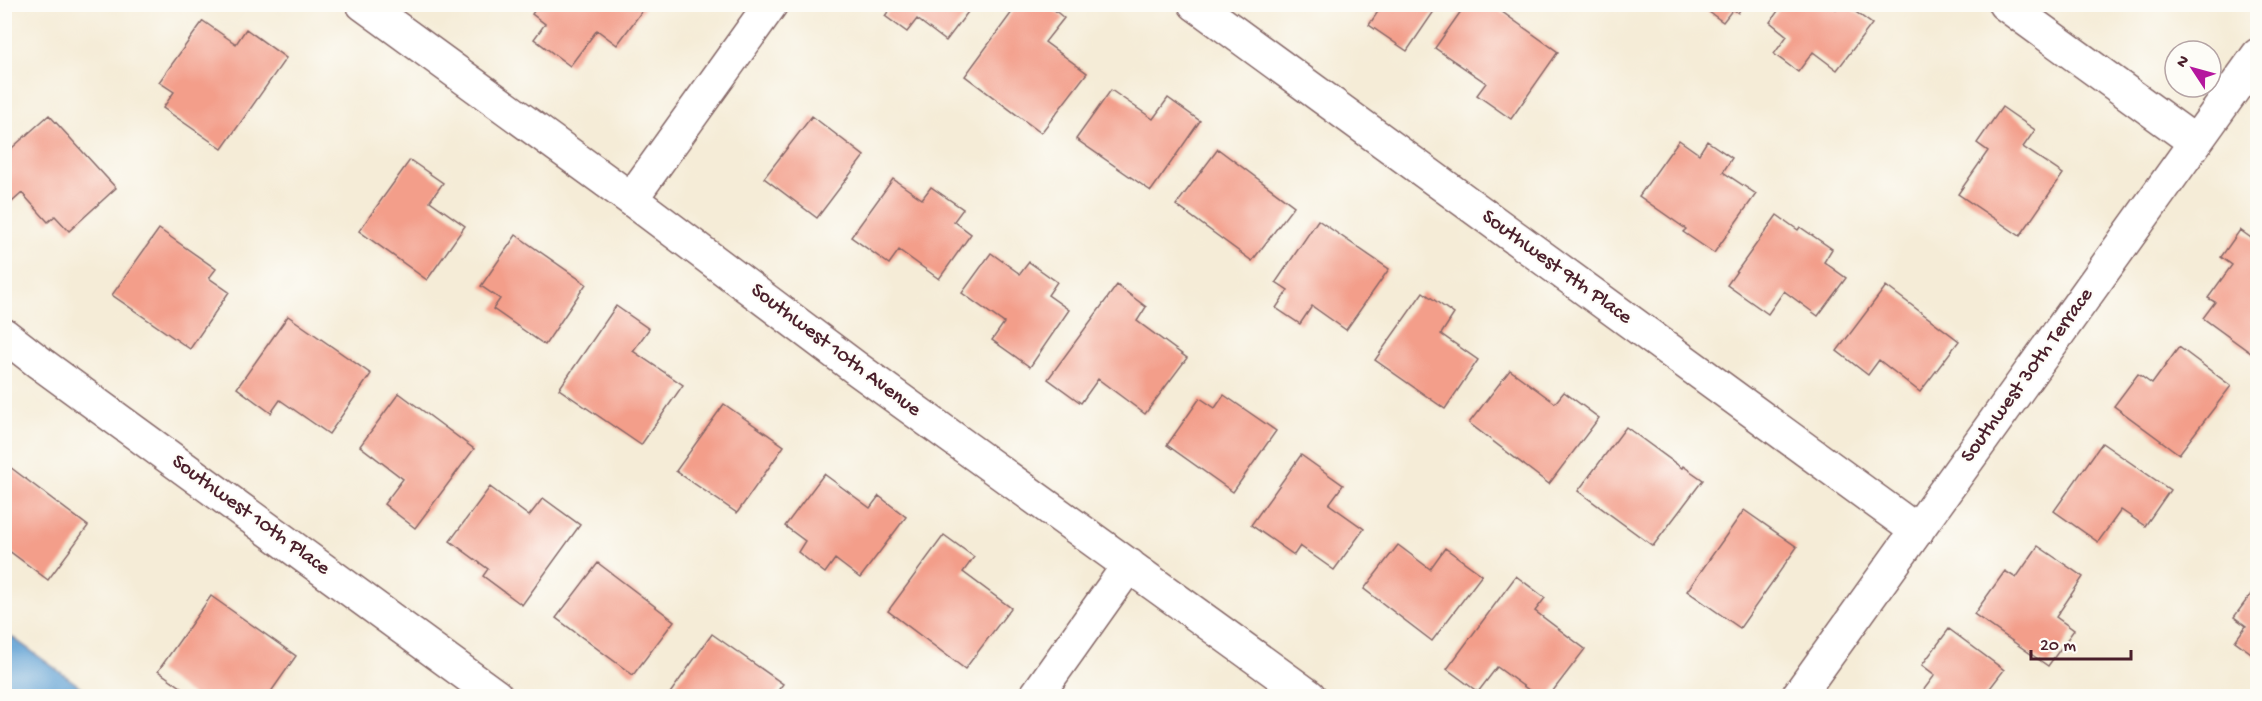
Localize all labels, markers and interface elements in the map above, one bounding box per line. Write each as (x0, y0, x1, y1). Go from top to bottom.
north arrow (2163, 39, 2223, 99)
text: N (2173, 52, 2195, 72)
street label: Southwest 9th Place (1476, 205, 1637, 332)
street label: Southwest 10th Avenue (745, 279, 926, 424)
street label: Southwest 30th Terrace (1956, 283, 2100, 468)
street label: Southwest 10th Place (166, 450, 335, 583)
scale bar (2031, 623, 2132, 661)
text: 20 m (2040, 636, 2076, 657)

